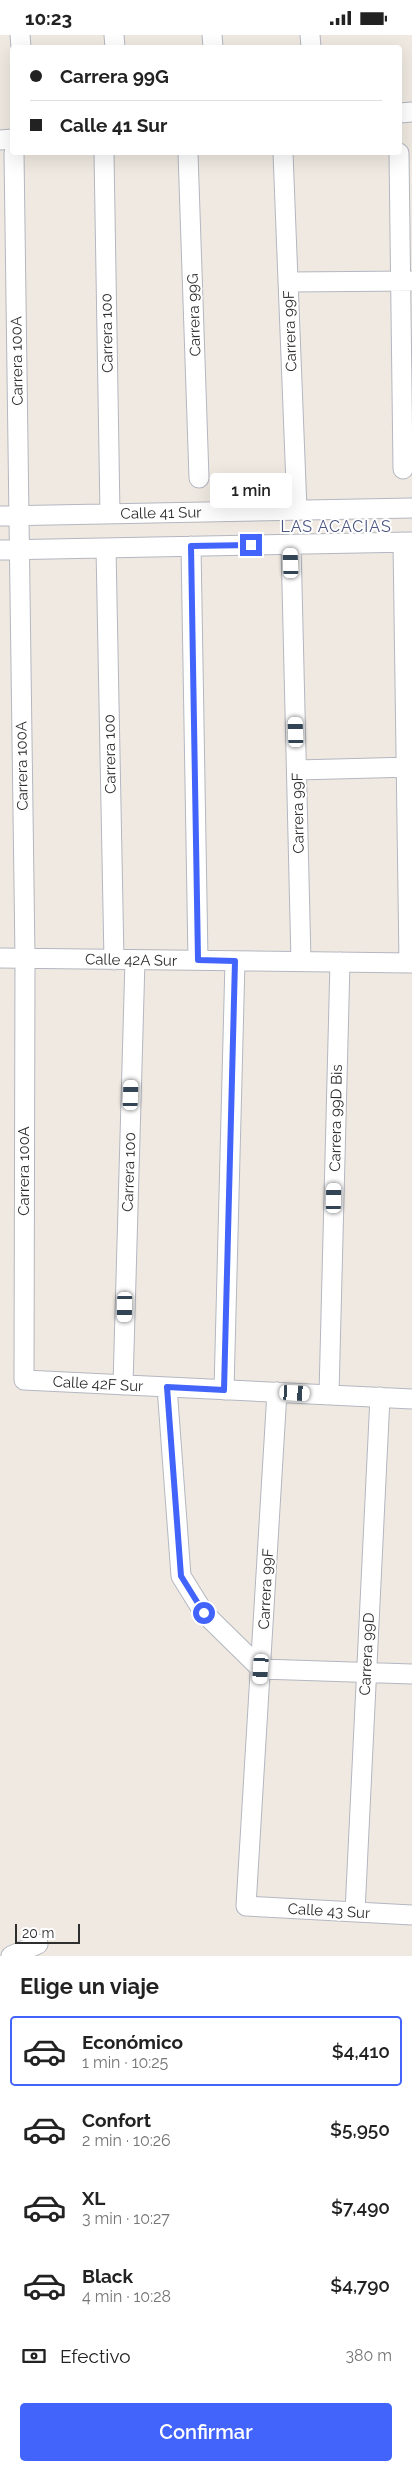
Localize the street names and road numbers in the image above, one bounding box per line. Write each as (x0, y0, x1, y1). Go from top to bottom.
street label: Carrera 99G (184, 273, 204, 357)
street label: Carrera 99F (280, 290, 300, 372)
street label: Carrera 100 (97, 293, 117, 373)
street label: Carrera 100A (7, 316, 27, 406)
street label: Calle 41 Sur (120, 503, 202, 523)
street label: Carrera 100 (100, 714, 120, 794)
street label: Carrera 100A (12, 721, 32, 811)
street label: Carrera 99F (288, 772, 308, 854)
street label: Calle 42A Sur (85, 950, 178, 970)
street label: Carrera 99D Bis (326, 1064, 346, 1172)
street label: Carrera 100A (15, 1126, 33, 1216)
street label: Carrera 100 (119, 1132, 139, 1212)
street label: Calle 42F Sur (52, 1373, 145, 1395)
street label: Carrera 99F (255, 1548, 277, 1630)
street label: Carrera 99D (356, 1612, 378, 1696)
street label: Calle 43 Sur (287, 1900, 371, 1922)

